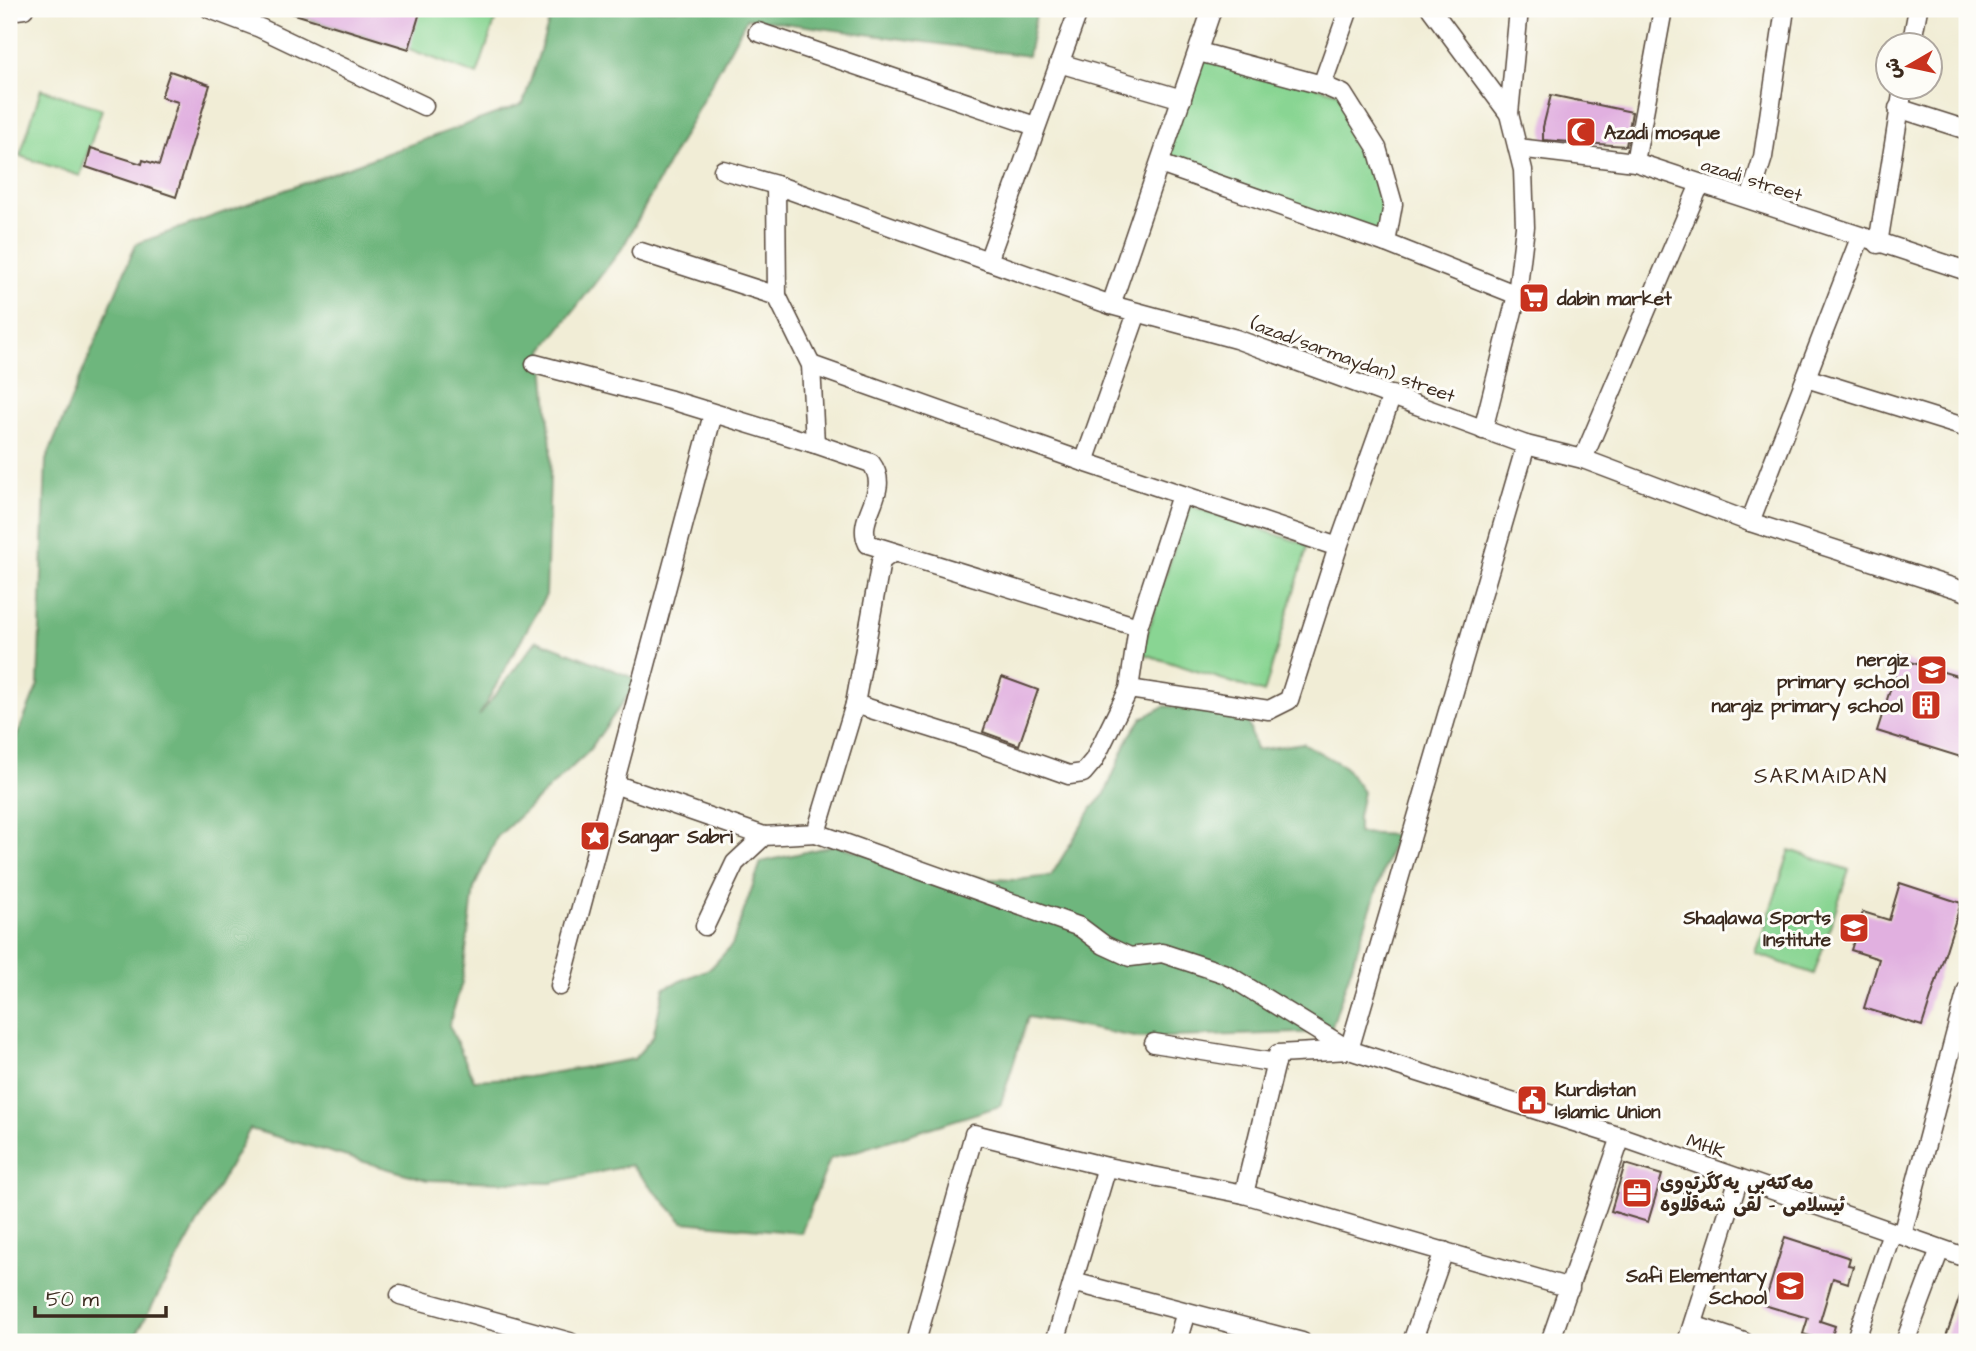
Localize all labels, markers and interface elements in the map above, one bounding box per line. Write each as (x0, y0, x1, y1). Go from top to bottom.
north arrow (1874, 32, 1944, 102)
text: ش (1879, 56, 1909, 81)
mosque icon: Azadi mosque (1564, 115, 1598, 149)
place label: Azadi mosque (1604, 120, 1721, 147)
street label: azadi street (1697, 151, 1806, 210)
supermarket icon: dabin market (1517, 281, 1551, 315)
place label: dabin market (1556, 286, 1672, 313)
street label: (azad/sarmaydan) street (1246, 311, 1459, 411)
place label: nergiz primary school (1777, 647, 1910, 697)
school or university icon: nergiz primary school (1915, 653, 1949, 687)
building icon: nargiz primary school (1909, 688, 1943, 722)
place label: nargiz primary school (1711, 693, 1903, 721)
district label: SARMAIDAN (1754, 762, 1888, 791)
place icon: Sangar Sabri (578, 819, 612, 853)
place label: Sangar Sabri (617, 824, 733, 852)
place label: Shaqlawa Sports Institute (1682, 905, 1832, 954)
school or university icon: Shaqlawa Sports Institute (1837, 911, 1871, 945)
place label: Kurdistan Islamic Union (1555, 1077, 1661, 1126)
public building icon: Kurdistan Islamic Union (1515, 1083, 1549, 1117)
street label: MHK (1683, 1127, 1729, 1166)
place label: مەکتەبی یەکگرتووی ئیسلامی - لقی شەقڵاوە (1660, 1170, 1845, 1219)
office icon: مەکتەبی یەکگرتووی ئیسلامی - لقی شەقڵاوە (1620, 1176, 1654, 1210)
place label: Safi Elementary School (1625, 1263, 1768, 1312)
school or university icon: Safi Elementary School (1773, 1269, 1807, 1303)
scale bar (35, 1274, 166, 1318)
text: 50 m (46, 1285, 100, 1314)

